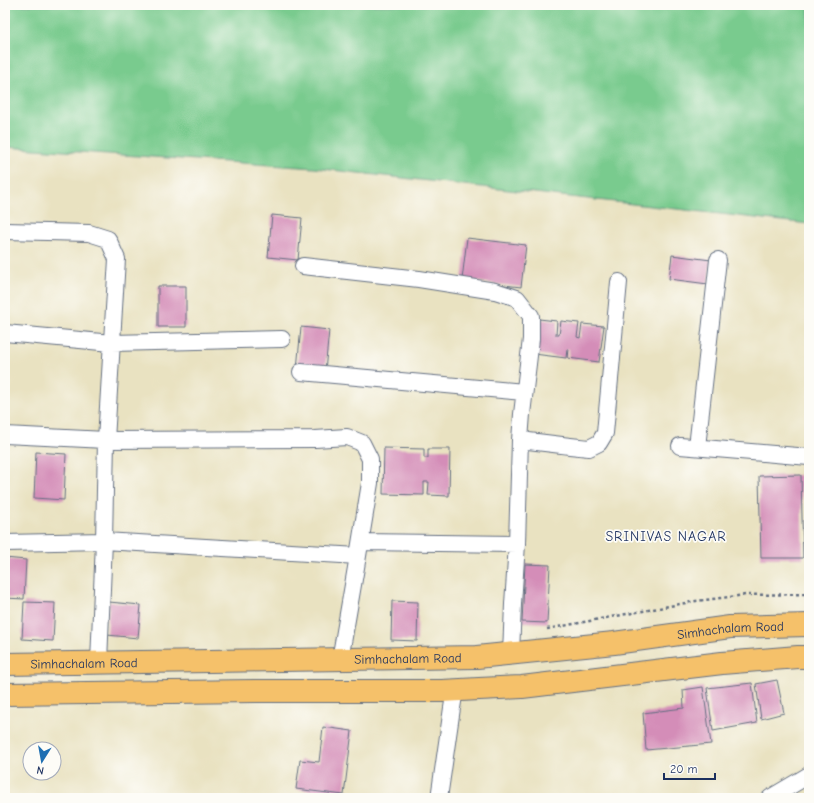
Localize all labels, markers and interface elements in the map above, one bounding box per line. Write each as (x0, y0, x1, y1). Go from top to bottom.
district label: SRINIVAS NAGAR (605, 528, 727, 545)
street label: Simhachalam Road (676, 618, 784, 642)
street label: Simhachalam Road (354, 650, 462, 666)
street label: Simhachalam Road (30, 655, 138, 671)
north arrow (22, 741, 62, 781)
scale bar (664, 755, 715, 781)
text: 20 m (670, 762, 698, 776)
text: N (35, 763, 45, 777)

